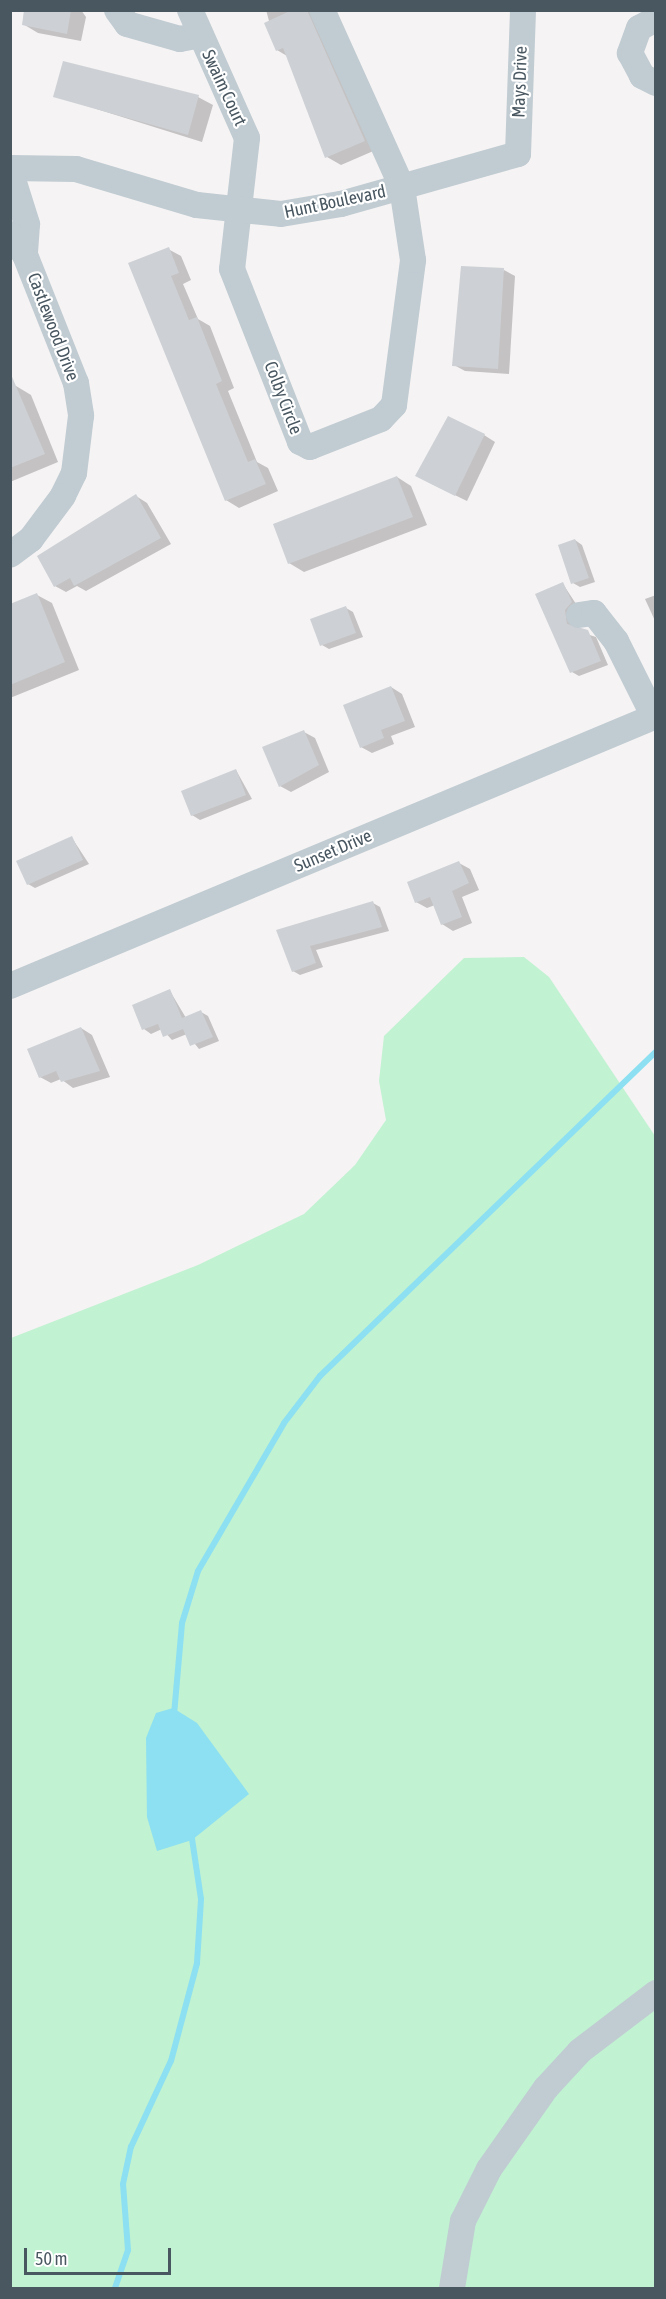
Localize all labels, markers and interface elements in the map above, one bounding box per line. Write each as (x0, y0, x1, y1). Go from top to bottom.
street label: Mays Drive (508, 46, 532, 118)
street label: Swaim Court (197, 47, 251, 129)
street label: Hunt Boulevard (282, 181, 388, 223)
street label: Castlewood Drive (22, 270, 84, 384)
street label: Colby Circle (259, 358, 307, 438)
street label: Sunset Drive (291, 825, 375, 877)
scale bar (27, 2236, 174, 2274)
text: 50 m (35, 2248, 67, 2269)

